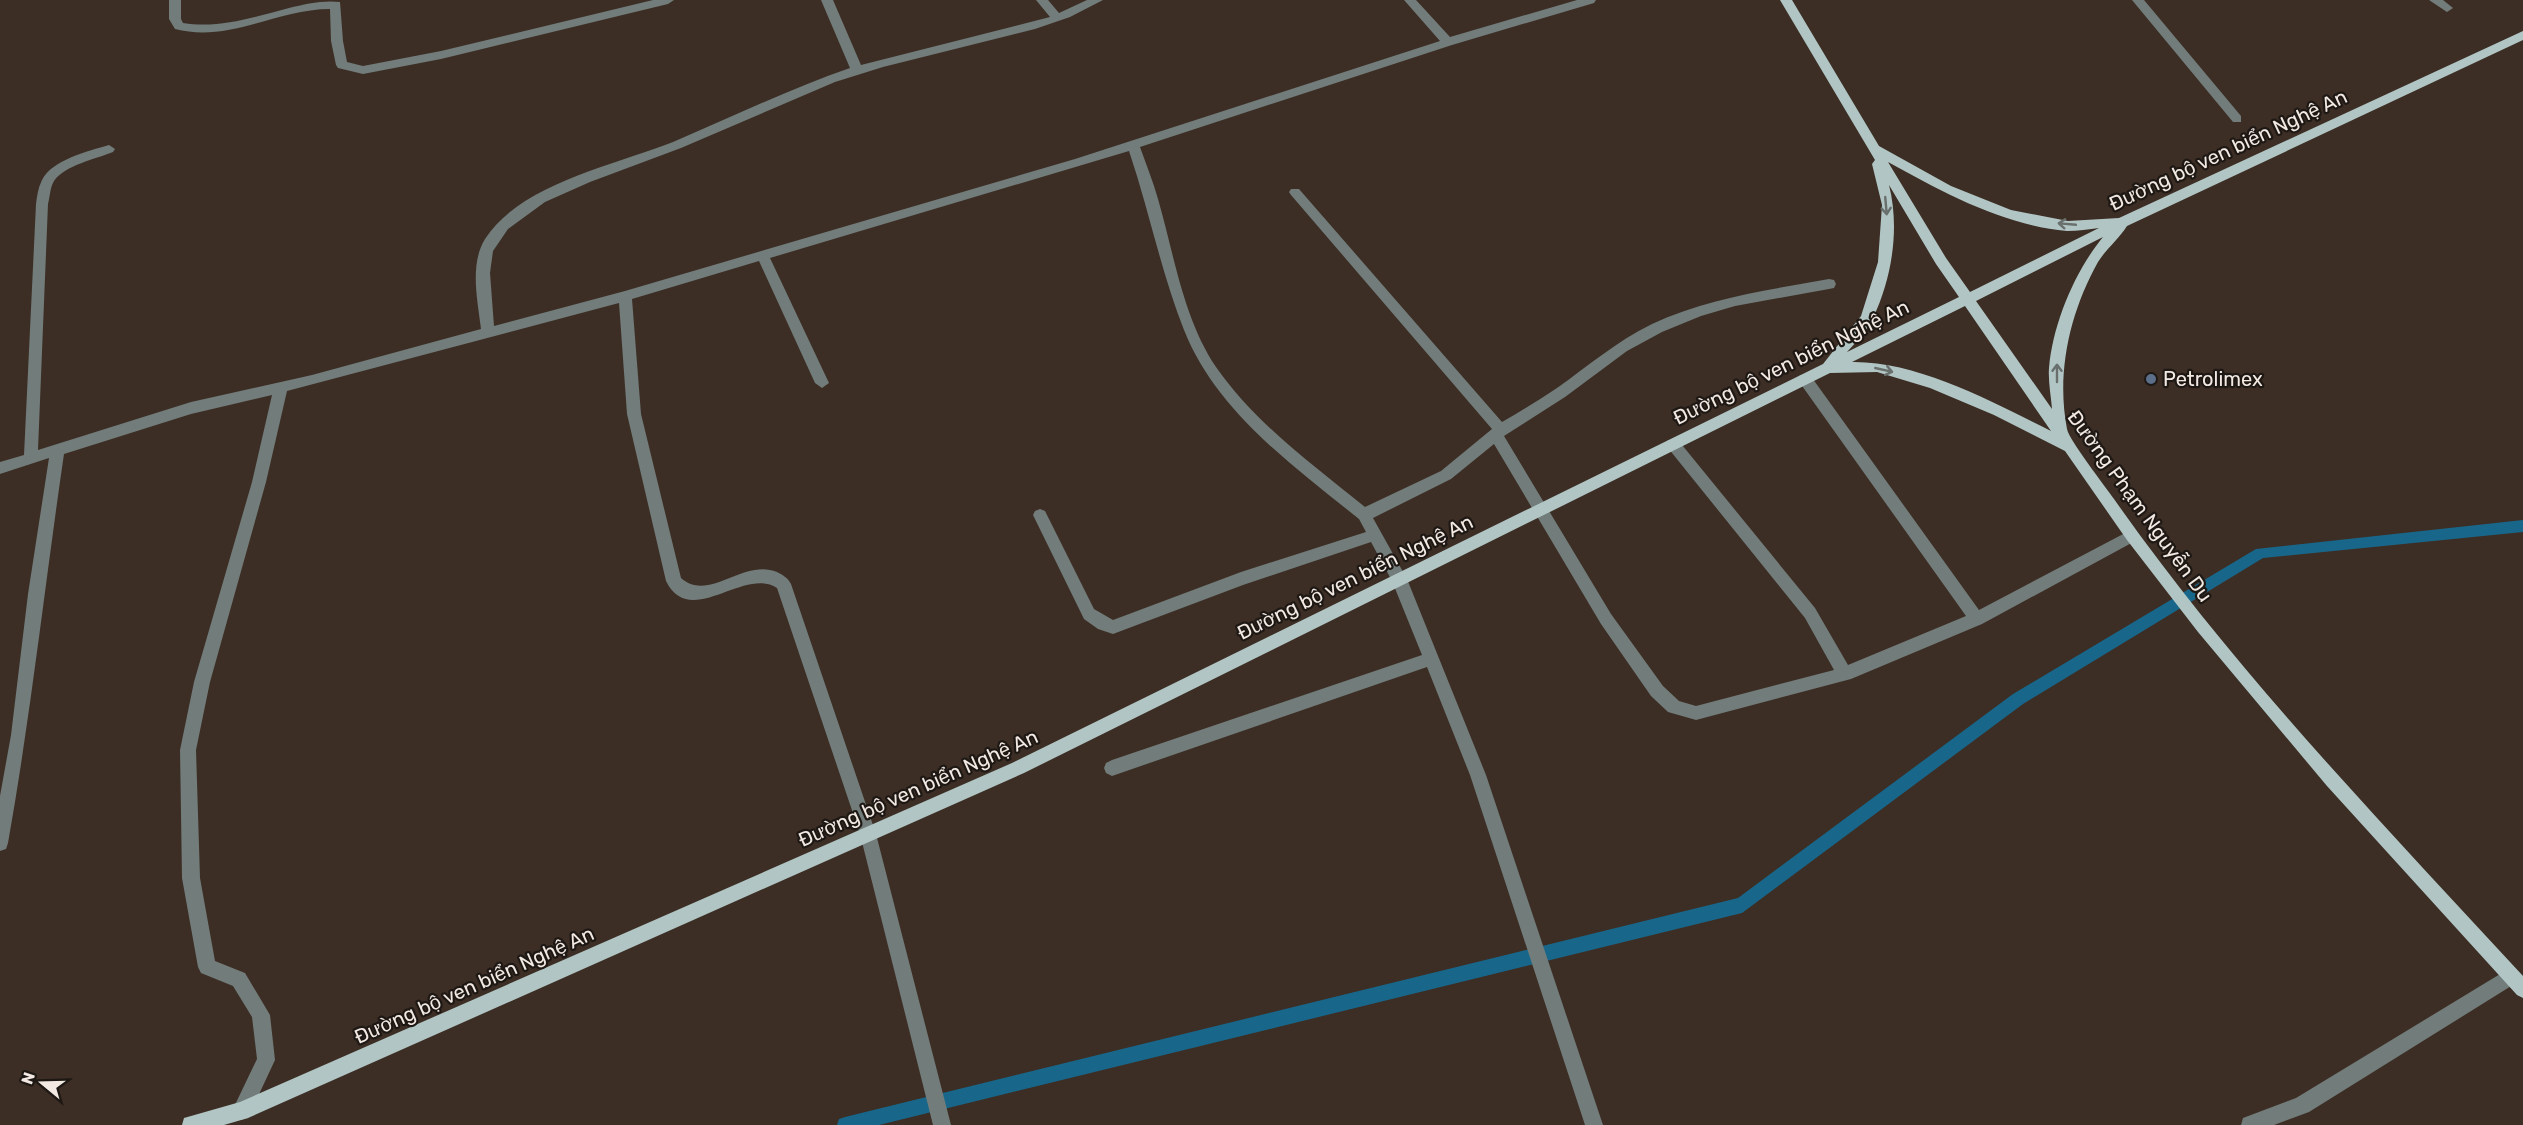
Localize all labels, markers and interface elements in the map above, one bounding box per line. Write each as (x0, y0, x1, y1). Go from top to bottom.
street label: Đường bộ ven biển Nghệ An (2105, 84, 2351, 216)
one-way arrow (1881, 196, 1892, 215)
one-way arrow (2057, 218, 2077, 229)
street label: Đường bộ ven biển Nghệ An (1669, 294, 1913, 430)
one-way arrow (1874, 364, 1893, 376)
one-way arrow (2051, 364, 2063, 384)
place label: Petrolimex (2163, 367, 2263, 391)
marker: Petrolimex (2144, 372, 2158, 386)
street label: Đường Phạm Nguyễn Du (2062, 406, 2218, 606)
street label: Đường bộ ven biển Nghệ An (1233, 509, 1477, 645)
street label: Đường bộ ven biển Nghệ An (795, 724, 1041, 852)
street label: Đường bộ ven biển Nghệ An (351, 921, 597, 1049)
north arrow (12, 1053, 72, 1113)
text: N (17, 1070, 39, 1087)

